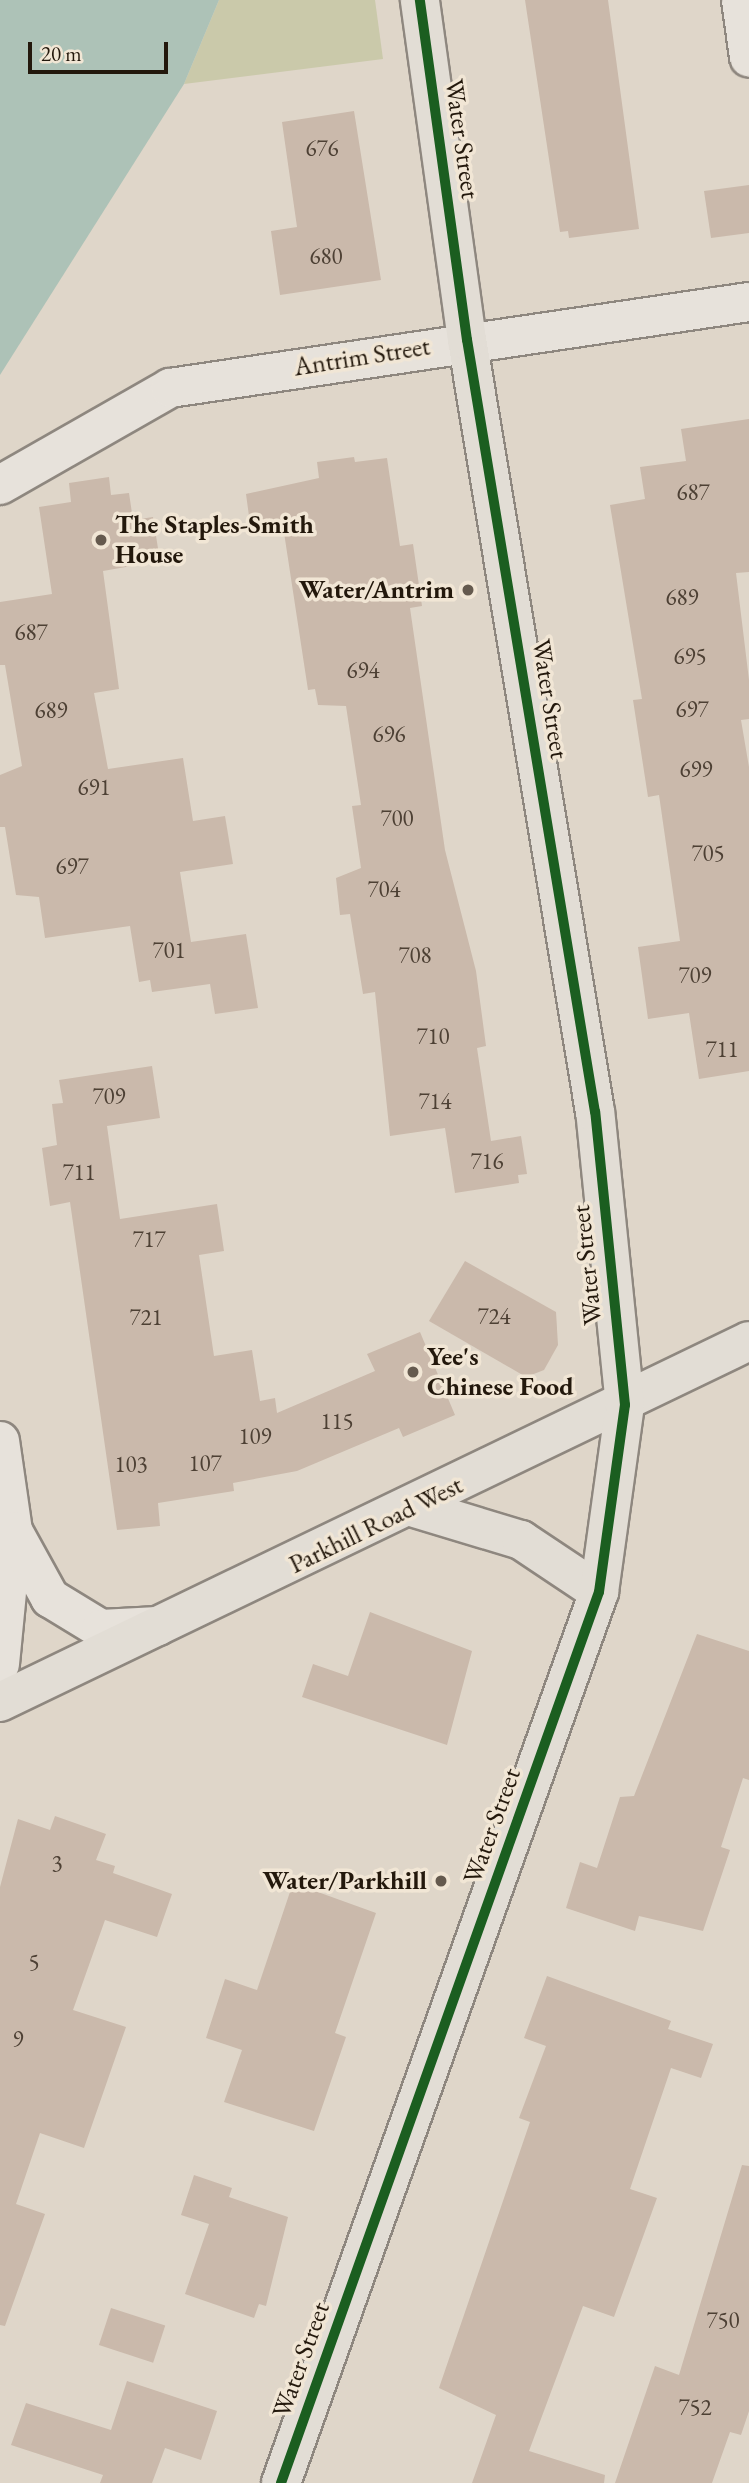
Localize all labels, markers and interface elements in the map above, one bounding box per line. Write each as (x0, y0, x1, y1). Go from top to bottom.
scale bar (32, 28, 172, 72)
text: 20 m (41, 40, 82, 67)
street label: Water Street (438, 77, 486, 201)
house number: 676 (305, 134, 339, 162)
house number: 680 (309, 242, 343, 270)
street label: Antrim Street (292, 331, 432, 383)
house number: 687 (676, 478, 710, 506)
place label: The Staples-Smith House (115, 509, 314, 570)
marker: The Staples-Smith House (93, 532, 109, 548)
place label: Water/Antrim (299, 574, 454, 606)
marker: Water/Antrim (460, 582, 476, 598)
house number: 689 (665, 583, 699, 611)
house number: 687 (14, 618, 48, 646)
street label: Water Street (525, 637, 575, 761)
house number: 695 (673, 642, 707, 670)
house number: 694 (346, 656, 380, 684)
house number: 697 (675, 695, 709, 723)
house number: 689 (34, 696, 68, 724)
house number: 696 (372, 720, 406, 748)
house number: 699 (679, 755, 713, 783)
house number: 691 (77, 773, 111, 801)
house number: 700 (380, 804, 414, 832)
house number: 705 (691, 839, 725, 867)
house number: 697 (55, 852, 89, 880)
house number: 704 (367, 875, 401, 903)
house number: 701 (152, 936, 186, 964)
house number: 708 (398, 941, 432, 969)
house number: 709 (678, 961, 712, 989)
house number: 710 (416, 1022, 450, 1050)
house number: 711 (705, 1035, 739, 1063)
house number: 709 (92, 1082, 126, 1110)
house number: 714 (418, 1087, 452, 1115)
house number: 716 (470, 1147, 504, 1175)
house number: 711 (62, 1158, 96, 1186)
street label: Water Street (565, 1203, 609, 1327)
house number: 717 (132, 1225, 166, 1253)
house number: 724 (477, 1302, 511, 1330)
house number: 721 (129, 1303, 163, 1331)
place label: Yee's Chinese Food (427, 1341, 574, 1402)
marker: Yee's Chinese Food (405, 1364, 421, 1380)
house number: 115 (320, 1407, 354, 1435)
house number: 109 (238, 1422, 272, 1450)
house number: 107 (188, 1449, 222, 1477)
house number: 103 (114, 1450, 148, 1478)
street label: Parkhill Road West (284, 1469, 468, 1581)
street label: Water Street (457, 1764, 527, 1888)
house number: 3 (51, 1849, 63, 1877)
place label: Water/Parkhill (262, 1865, 427, 1897)
marker: Water/Parkhill (433, 1873, 449, 1889)
house number: 5 (28, 1948, 40, 1976)
house number: 9 (12, 2025, 24, 2053)
street label: Water Street (266, 2298, 336, 2422)
house number: 750 (706, 2306, 740, 2334)
house number: 752 (678, 2393, 712, 2421)

